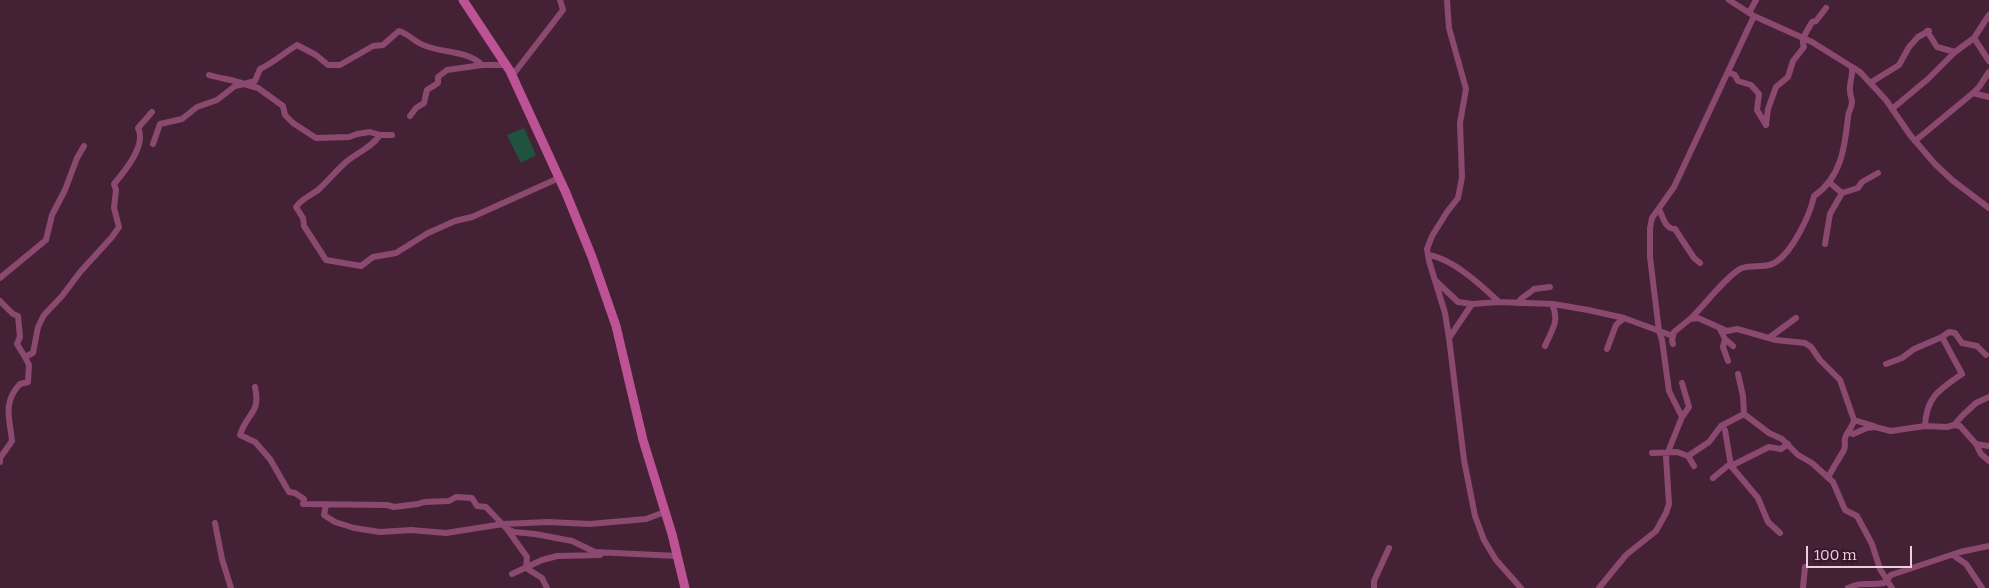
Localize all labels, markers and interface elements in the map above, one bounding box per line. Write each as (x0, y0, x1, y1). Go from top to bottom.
scale bar (1809, 536, 1915, 568)
text: 100 m (1814, 546, 1857, 564)

